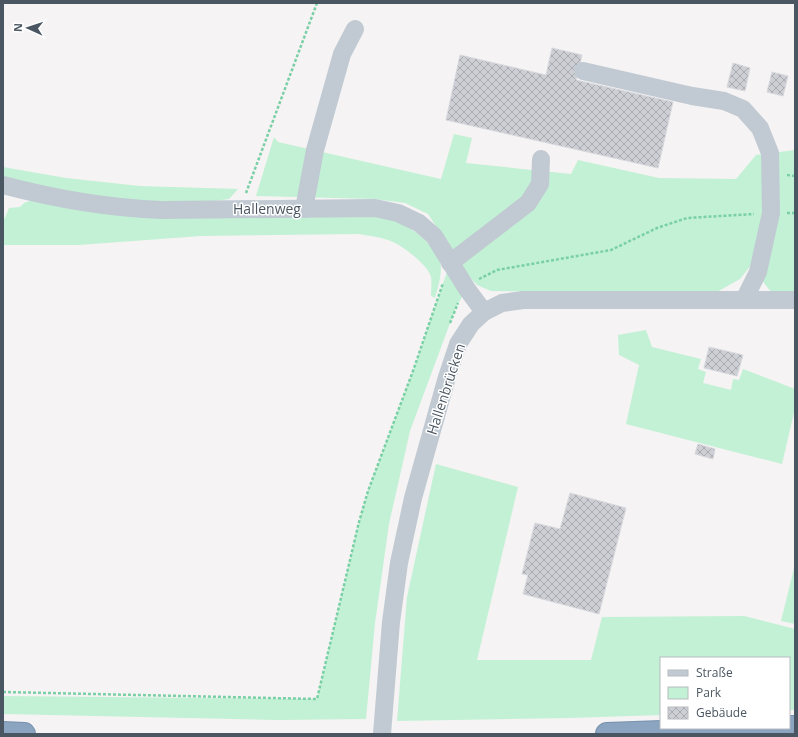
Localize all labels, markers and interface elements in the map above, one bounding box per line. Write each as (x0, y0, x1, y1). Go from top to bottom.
north arrow (8, 8, 48, 48)
text: N (10, 23, 25, 32)
street label: Hallenweg (233, 199, 301, 218)
street label: Hallenbrücken (422, 341, 469, 437)
legend (660, 657, 790, 729)
text: Straße (696, 664, 733, 681)
text: Park (696, 684, 722, 701)
text: Gebäude (696, 704, 747, 721)

